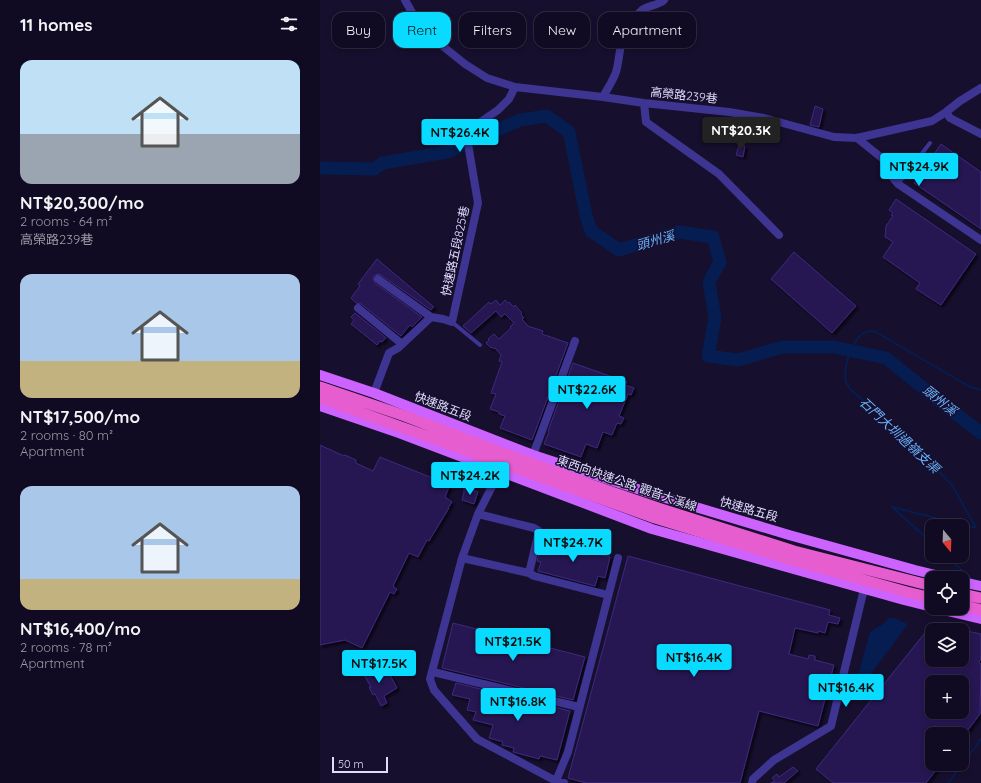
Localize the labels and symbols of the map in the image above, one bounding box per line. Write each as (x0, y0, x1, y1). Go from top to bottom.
street label: 高榮路239巷 (650, 84, 718, 106)
pin: NT$20.3K (700, 117, 782, 151)
pin: NT$26.4K (419, 119, 501, 153)
pin: NT$24.9K (878, 153, 960, 187)
street label: 快速路五段825巷 (438, 205, 472, 297)
water label: 頭州溪 (634, 226, 678, 253)
pin: NT$22.6K (546, 376, 628, 410)
water label: 頭州溪 (920, 382, 962, 420)
street label: 快速路五段 (412, 388, 474, 424)
water label: 石門大圳過嶺支渠 (857, 394, 945, 478)
street label: 東西向快速公路 觀音大溪線 (555, 452, 699, 514)
pin: NT$24.2K (429, 462, 511, 496)
street label: 快速路五段 (718, 494, 780, 524)
north arrow (925, 519, 969, 563)
pin: NT$24.7K (532, 529, 614, 563)
pin: NT$21.5K (472, 628, 554, 662)
pin: NT$16.4K (653, 644, 735, 678)
pin: NT$17.5K (338, 650, 420, 684)
pin: NT$16.4K (805, 674, 887, 708)
pin: NT$16.8K (477, 688, 559, 722)
scale bar (332, 755, 388, 774)

